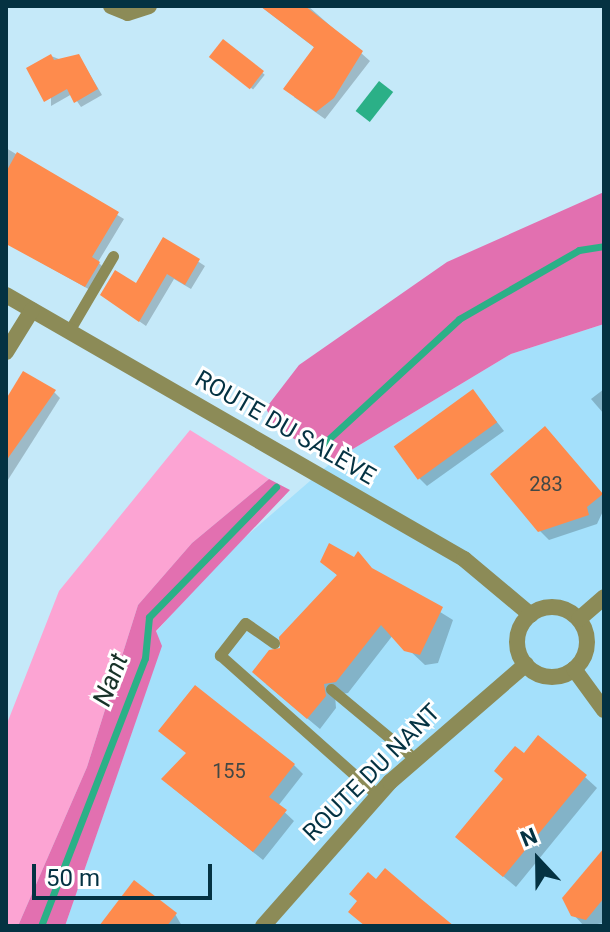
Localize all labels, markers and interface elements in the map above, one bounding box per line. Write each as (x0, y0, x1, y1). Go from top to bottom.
street label: ROUTE DU SALÈVE (190, 365, 380, 491)
house number: 283 (529, 472, 563, 496)
water label: Nant (87, 649, 135, 711)
street label: ROUTE DU NANT (297, 698, 447, 848)
house number: 155 (212, 759, 246, 783)
north arrow (498, 820, 578, 900)
text: N (517, 823, 541, 852)
scale bar (36, 848, 216, 898)
text: 50 m (46, 864, 100, 892)

